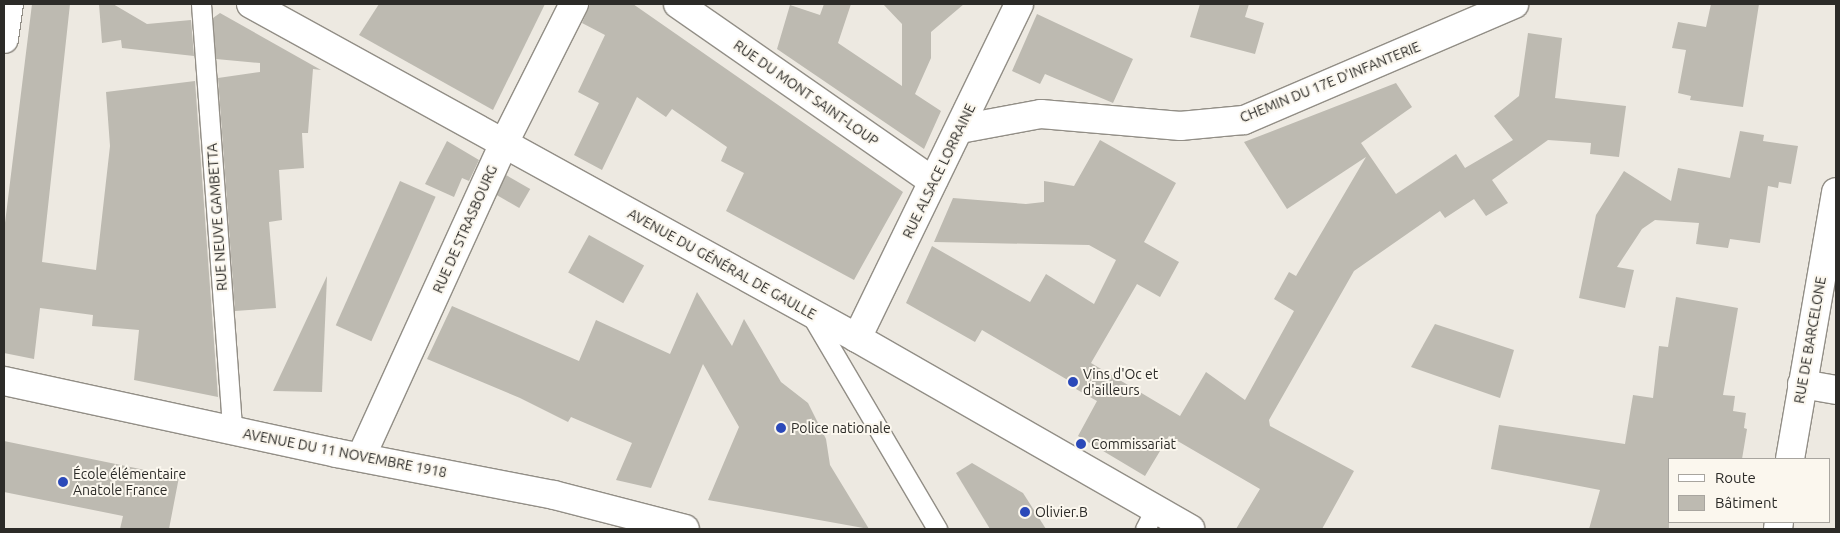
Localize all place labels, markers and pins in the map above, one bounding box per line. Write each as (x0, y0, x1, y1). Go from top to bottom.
place label: Vins d'Oc et d'ailleurs (1083, 366, 1158, 398)
marker: Vins d'Oc et d'ailleurs (1067, 376, 1079, 388)
place label: Police nationale (791, 420, 891, 436)
marker: Police nationale (775, 422, 787, 434)
place label: Commissariat (1091, 436, 1176, 452)
marker: Commissariat (1075, 438, 1087, 450)
place label: École élémentaire Anatole France (73, 466, 186, 498)
marker: École élémentaire Anatole France (57, 476, 69, 488)
place label: Olivier.B (1035, 504, 1088, 520)
marker: Olivier.B (1019, 506, 1031, 518)

